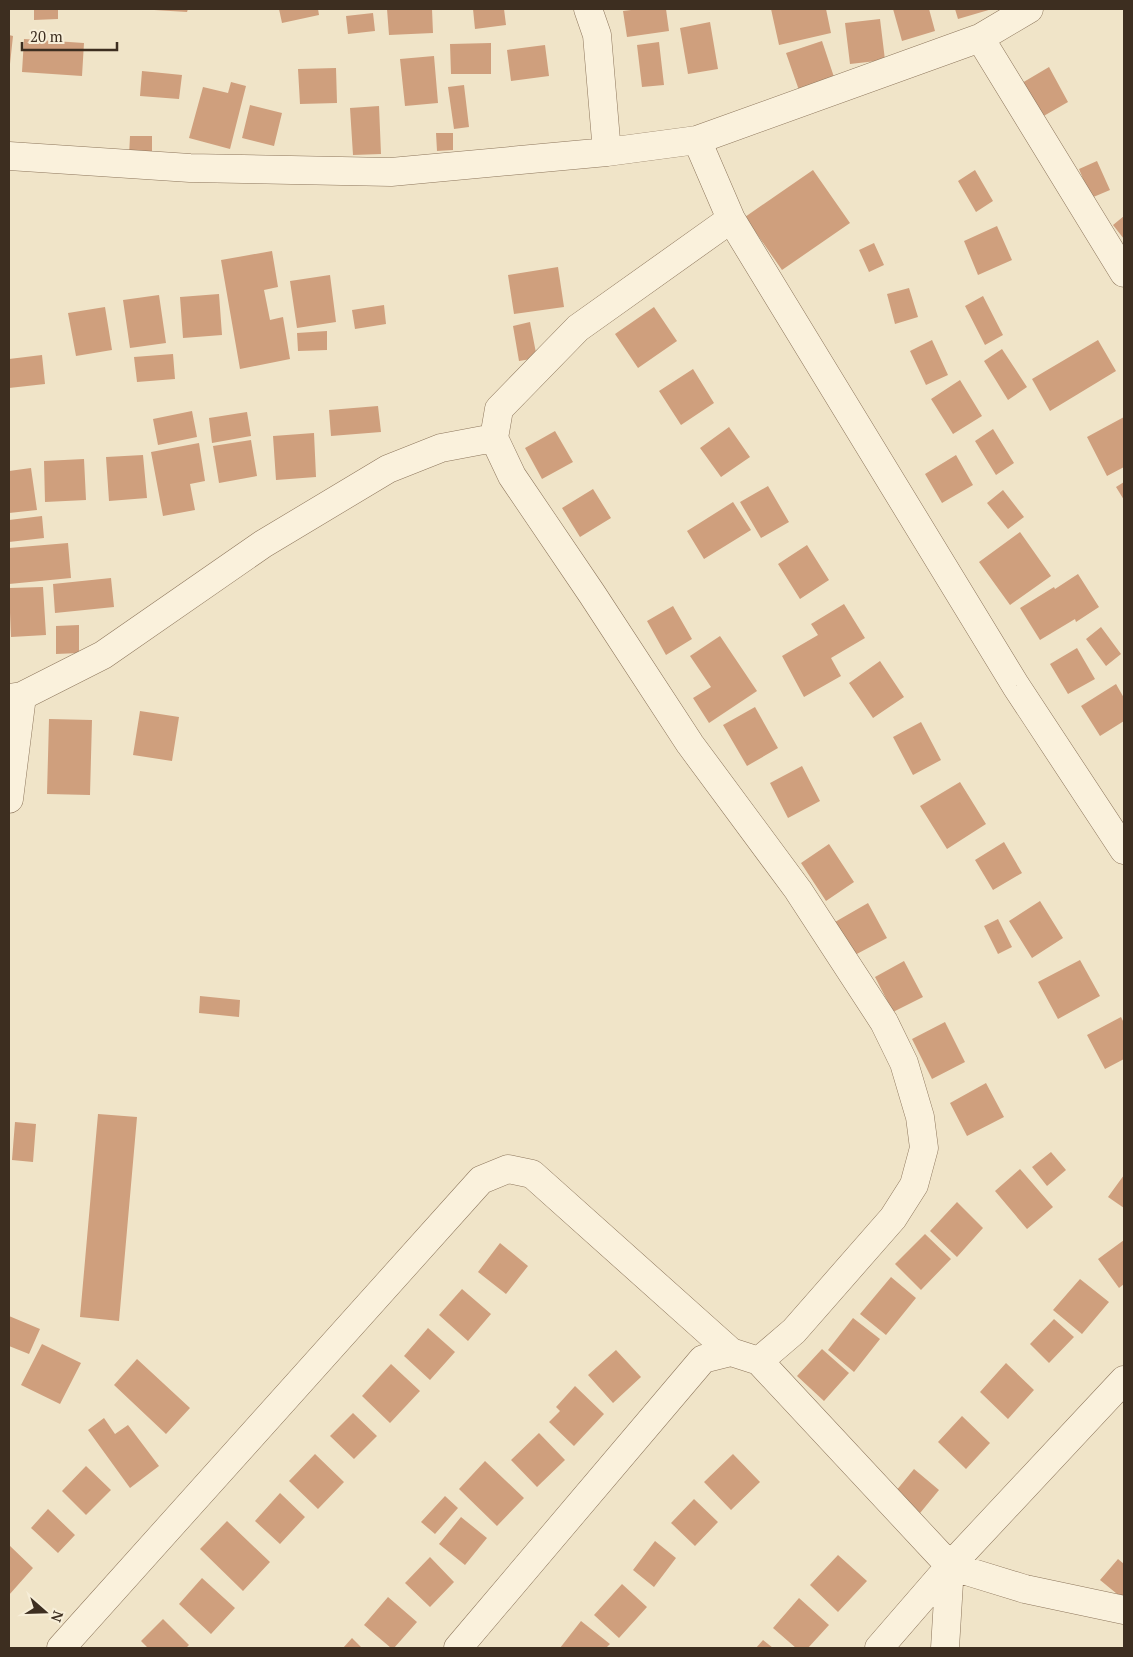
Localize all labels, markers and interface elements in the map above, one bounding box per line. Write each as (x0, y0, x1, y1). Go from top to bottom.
scale bar (22, 20, 118, 52)
text: 20 m (30, 26, 63, 46)
north arrow (20, 1587, 70, 1637)
text: N (47, 1608, 68, 1625)

